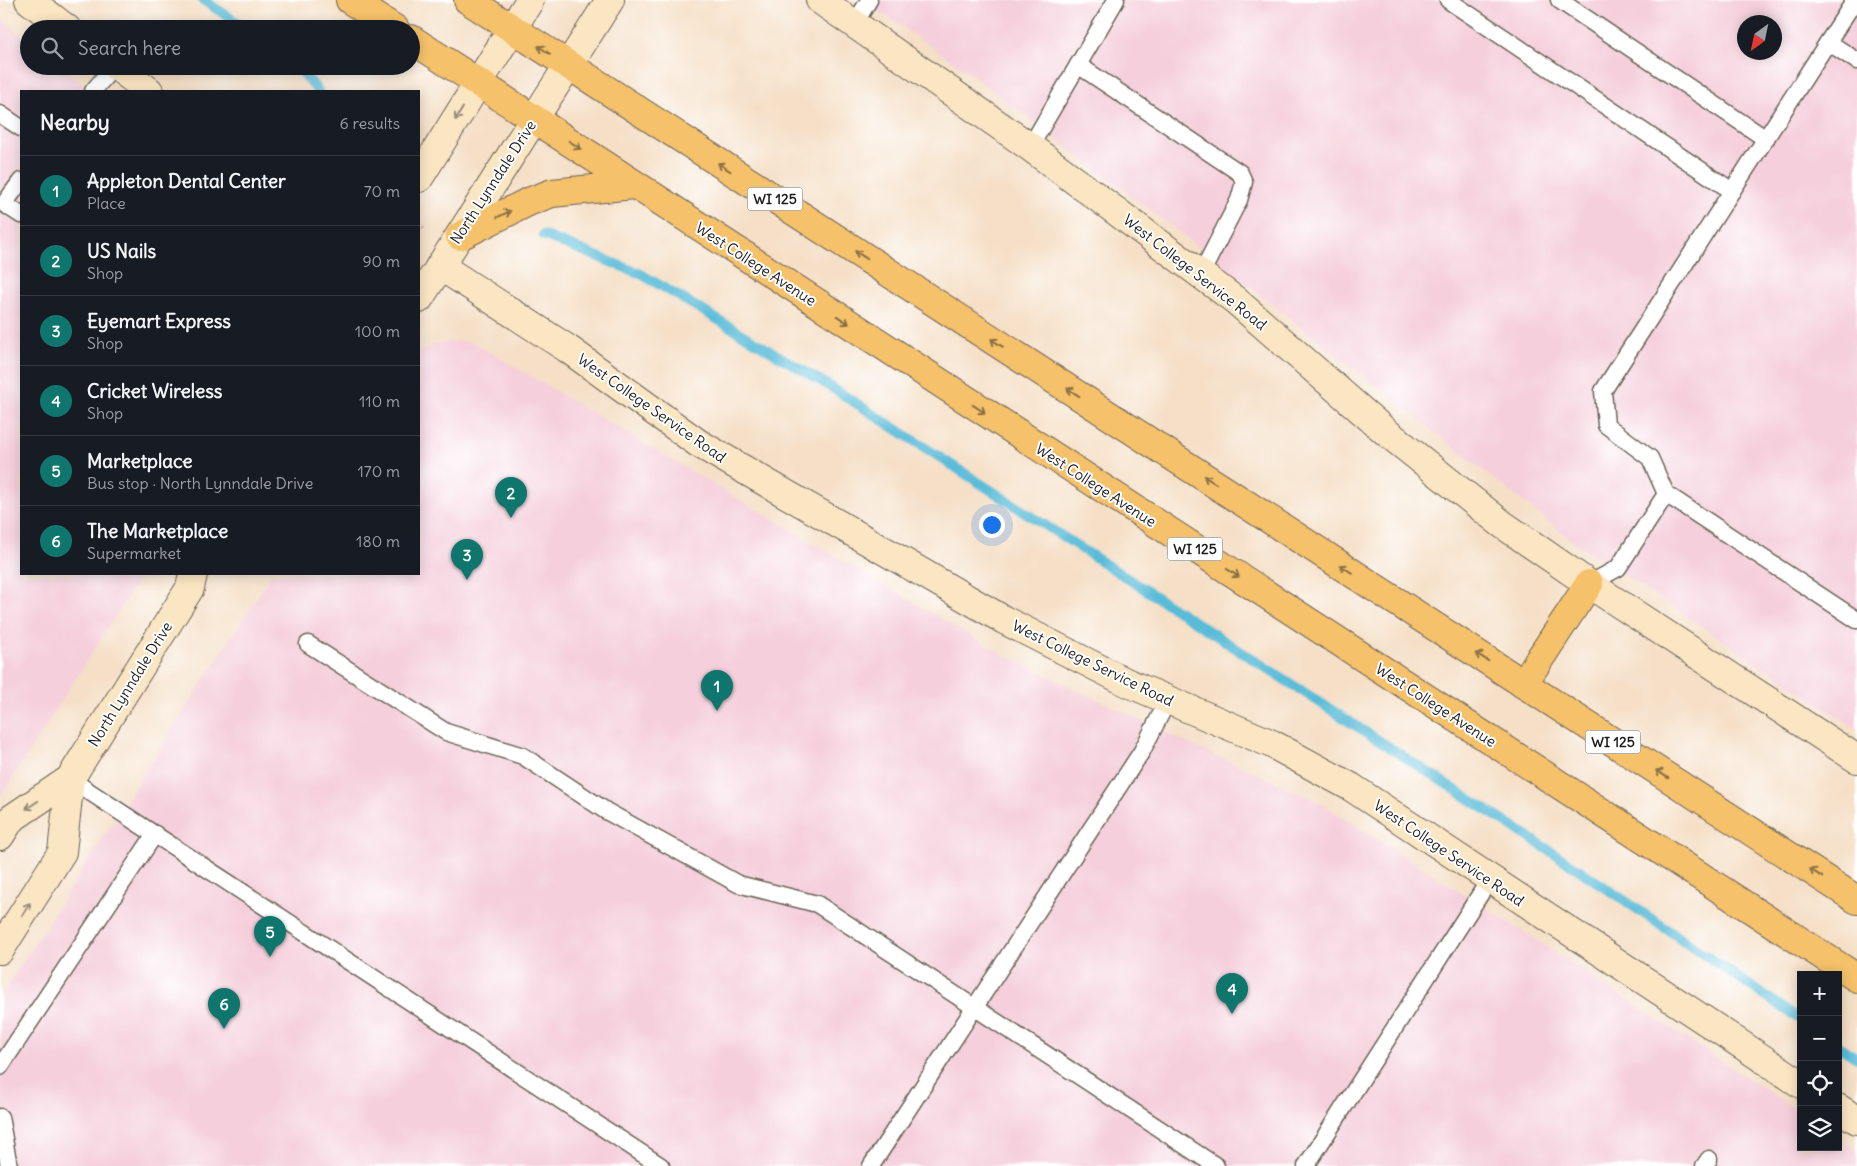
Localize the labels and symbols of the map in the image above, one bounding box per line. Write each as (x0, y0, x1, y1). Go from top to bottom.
north arrow (1737, 15, 1782, 60)
one-way arrow (537, 45, 551, 55)
one-way arrow (453, 107, 464, 121)
street label: North Lynndale Drive (446, 117, 540, 247)
one-way arrow (568, 140, 582, 150)
one-way arrow (717, 161, 731, 172)
road number: WI 125 (748, 188, 802, 210)
one-way arrow (496, 209, 511, 219)
street label: West College Service Road (1119, 210, 1271, 334)
street label: West College Avenue (692, 218, 820, 310)
one-way arrow (854, 249, 868, 259)
one-way arrow (835, 315, 849, 325)
one-way arrow (991, 337, 1005, 347)
street label: West College Service Road (574, 349, 730, 467)
one-way arrow (1067, 386, 1081, 396)
one-way arrow (972, 403, 986, 414)
street label: West College Avenue (1032, 439, 1160, 531)
one-way arrow (1203, 475, 1217, 485)
pin: 2 (495, 477, 527, 518)
your location (979, 512, 1005, 538)
road number: WI 125 (1168, 538, 1222, 560)
pin: 3 (451, 539, 483, 580)
one-way arrow (1339, 563, 1353, 573)
one-way arrow (1226, 568, 1240, 578)
street label: West College Service Road (1009, 616, 1177, 710)
street label: North Lynndale Drive (84, 618, 176, 750)
one-way arrow (1475, 652, 1489, 662)
street label: West College Avenue (1372, 659, 1500, 751)
pin: 1 (701, 670, 733, 711)
road number: WI 125 (1586, 730, 1640, 754)
one-way arrow (1655, 768, 1669, 779)
street label: West College Service Road (1370, 796, 1528, 910)
one-way arrow (25, 800, 39, 810)
one-way arrow (1809, 868, 1823, 879)
one-way arrow (21, 902, 31, 916)
pin: 5 (254, 916, 286, 957)
pin: 4 (1216, 973, 1248, 1014)
pin: 6 (208, 988, 240, 1029)

